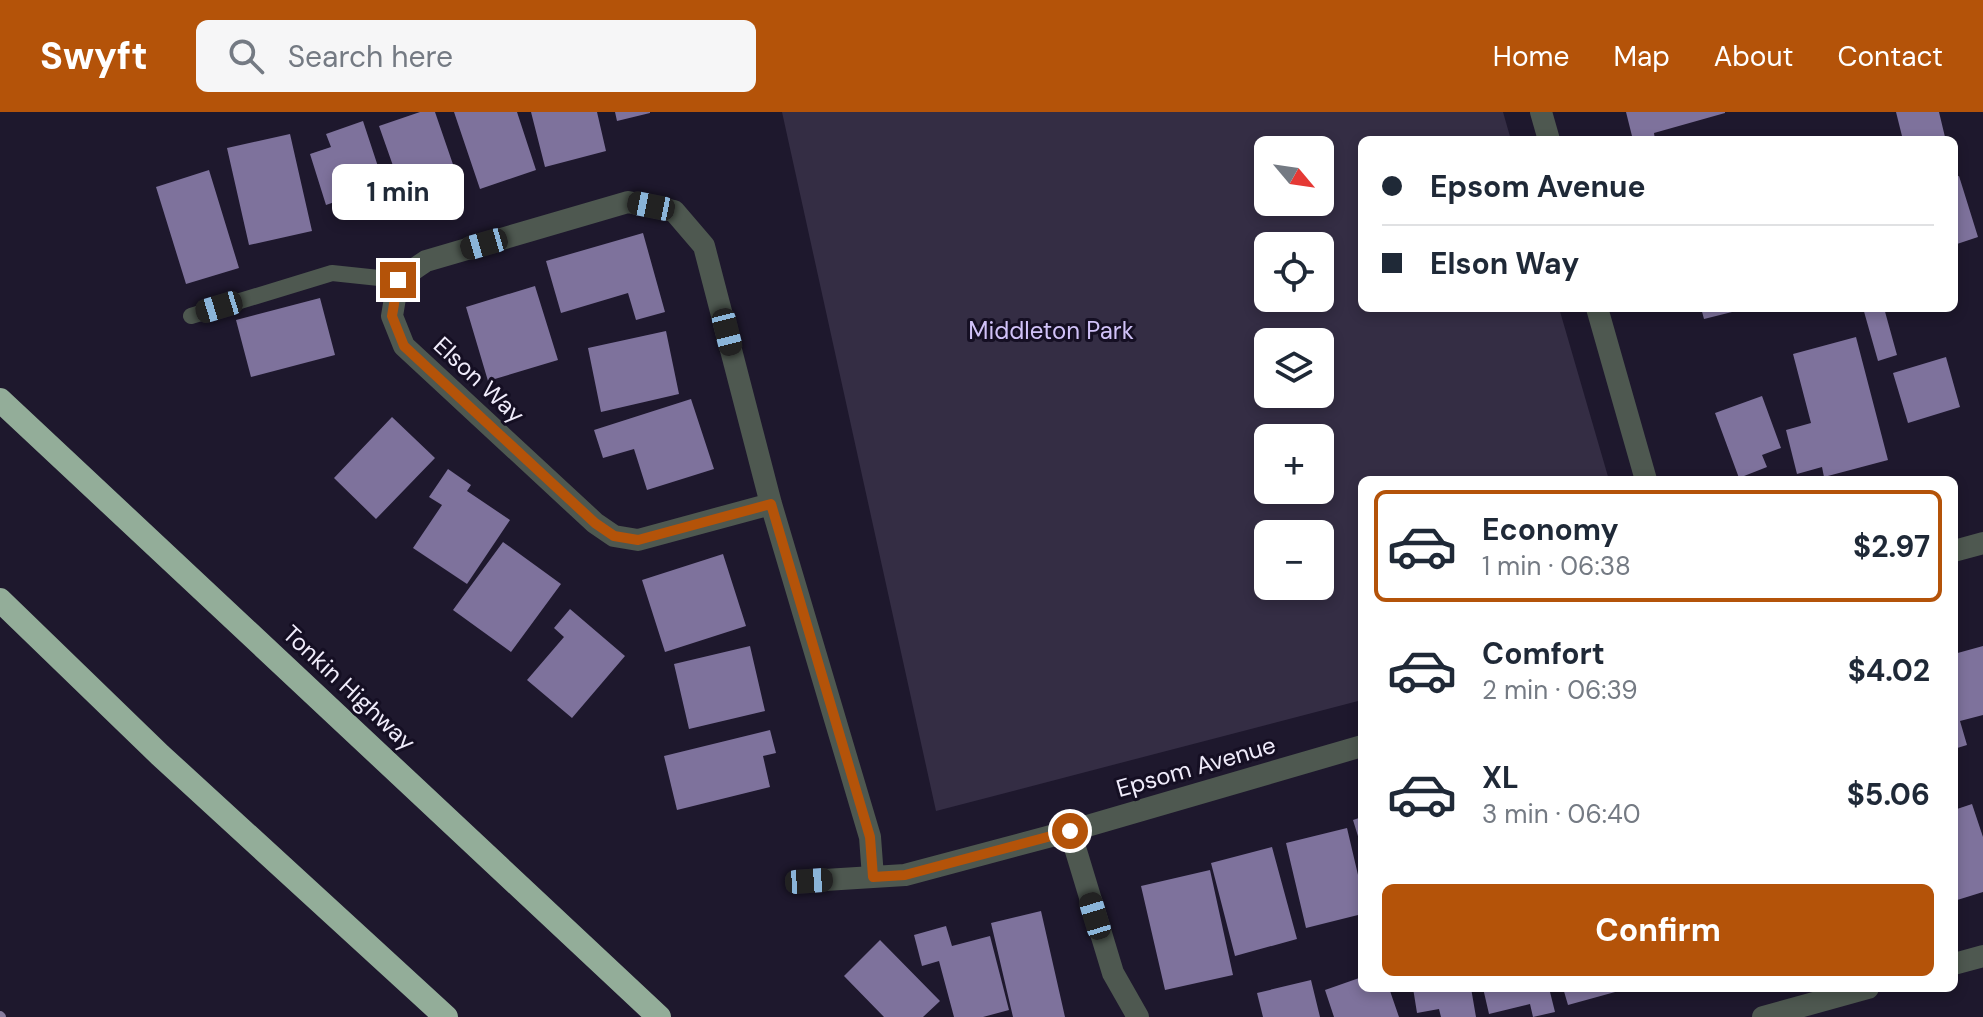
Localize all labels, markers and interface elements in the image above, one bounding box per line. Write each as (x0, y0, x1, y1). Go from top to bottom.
search box (196, 20, 756, 92)
text: Swyft (40, 31, 148, 81)
icon: search (224, 34, 268, 78)
text: Search here (288, 37, 453, 76)
text: Home (1493, 38, 1569, 75)
text: Map (1613, 38, 1670, 75)
text: About (1714, 38, 1793, 75)
text: Contact (1837, 38, 1943, 75)
north arrow (1254, 136, 1334, 216)
map controls (1254, 136, 1334, 600)
callout: 1 min (332, 164, 464, 220)
text: Epsom Avenue (1430, 167, 1646, 206)
text: 1 min (366, 175, 430, 209)
car (625, 190, 677, 222)
car (458, 226, 510, 262)
button: locate (1254, 232, 1334, 312)
text: Elson Way (1430, 244, 1579, 283)
route end (380, 262, 416, 298)
car (193, 289, 245, 325)
car (710, 306, 744, 358)
park label: Middleton Park (968, 315, 1134, 346)
button: layers (1254, 328, 1334, 408)
street label: Elson Way (427, 330, 531, 430)
button: + (1254, 424, 1334, 504)
icon: car (1386, 510, 1458, 582)
text: Economy (1482, 510, 1619, 549)
button: − (1254, 520, 1334, 600)
text: $2.97 (1853, 527, 1930, 566)
text: 1 min · 06:38 (1482, 549, 1631, 583)
street label: Tonkin Highway (276, 618, 422, 757)
icon: car (1386, 634, 1458, 706)
text: Comfort (1482, 634, 1605, 673)
text: $4.02 (1848, 651, 1930, 690)
text: 2 min · 06:39 (1482, 673, 1638, 707)
street label: Epsom Avenue (1113, 729, 1279, 804)
icon: car (1386, 758, 1458, 830)
text: XL (1482, 758, 1519, 797)
text: $5.06 (1847, 775, 1930, 814)
text: 3 min · 06:40 (1482, 797, 1641, 831)
route start (1052, 813, 1088, 849)
car (784, 867, 834, 895)
button: Confirm (1382, 884, 1934, 976)
car (1077, 890, 1113, 942)

